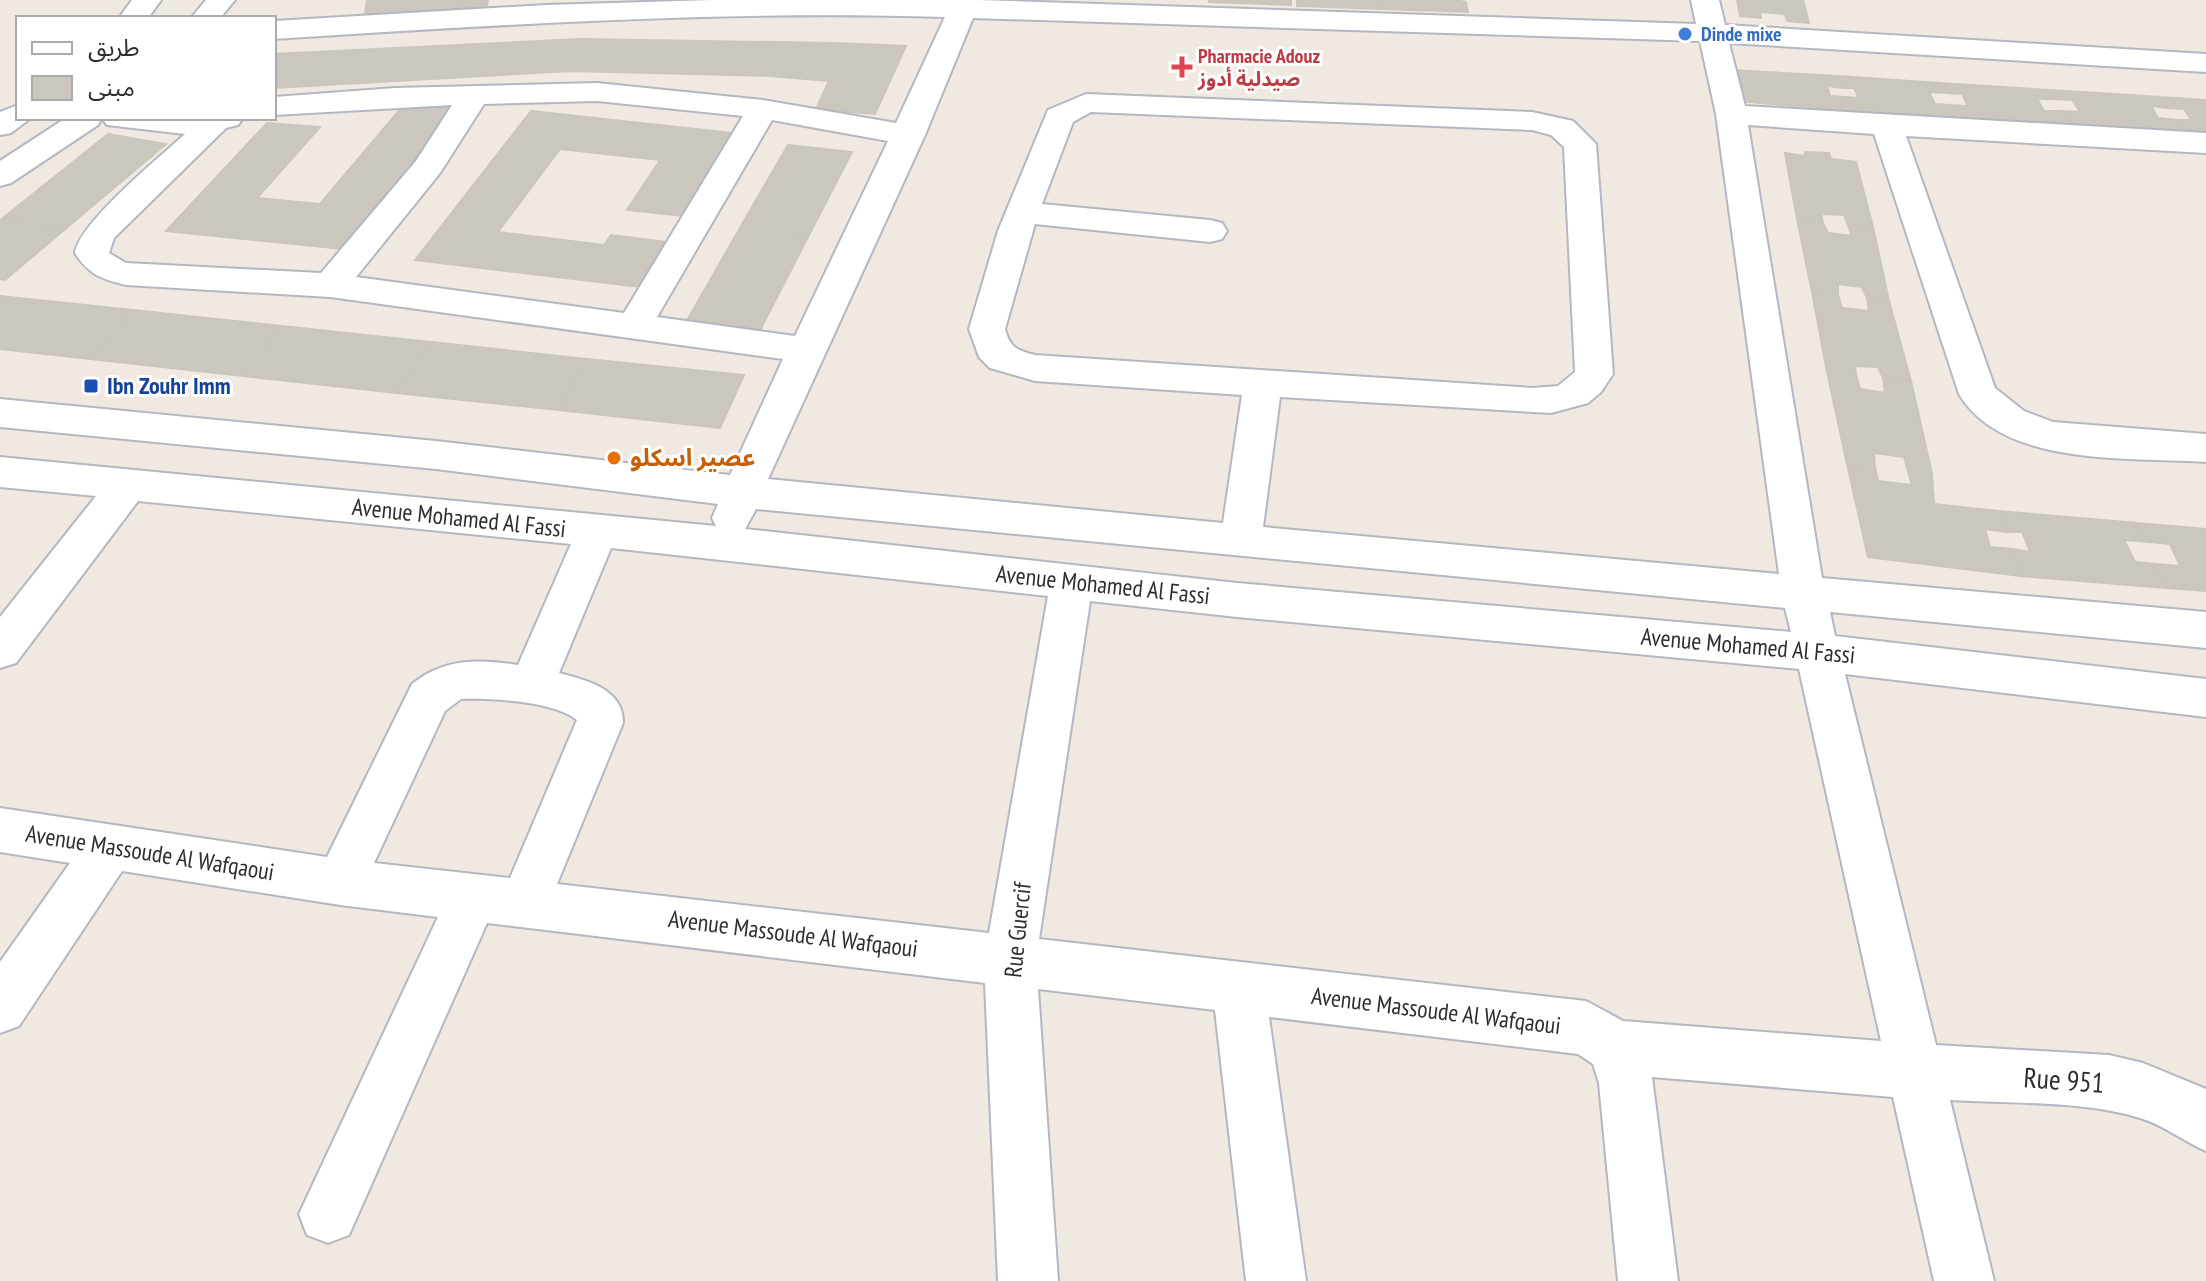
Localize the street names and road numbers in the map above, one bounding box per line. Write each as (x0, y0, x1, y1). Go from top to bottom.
street label: Avenue Mohamed Al Fassi (351, 491, 568, 544)
street label: Avenue Mohamed Al Fassi (995, 558, 1212, 611)
street label: Avenue Mohamed Al Fassi (1640, 621, 1856, 670)
street label: Avenue Massoude Al Wafqaoui (24, 818, 276, 887)
street label: Rue Guercif (997, 880, 1038, 979)
street label: Avenue Massoude Al Wafqaoui (667, 903, 919, 964)
street label: Avenue Massoude Al Wafqaoui (1310, 980, 1562, 1041)
street label: Rue 951 (2022, 1058, 2106, 1101)

